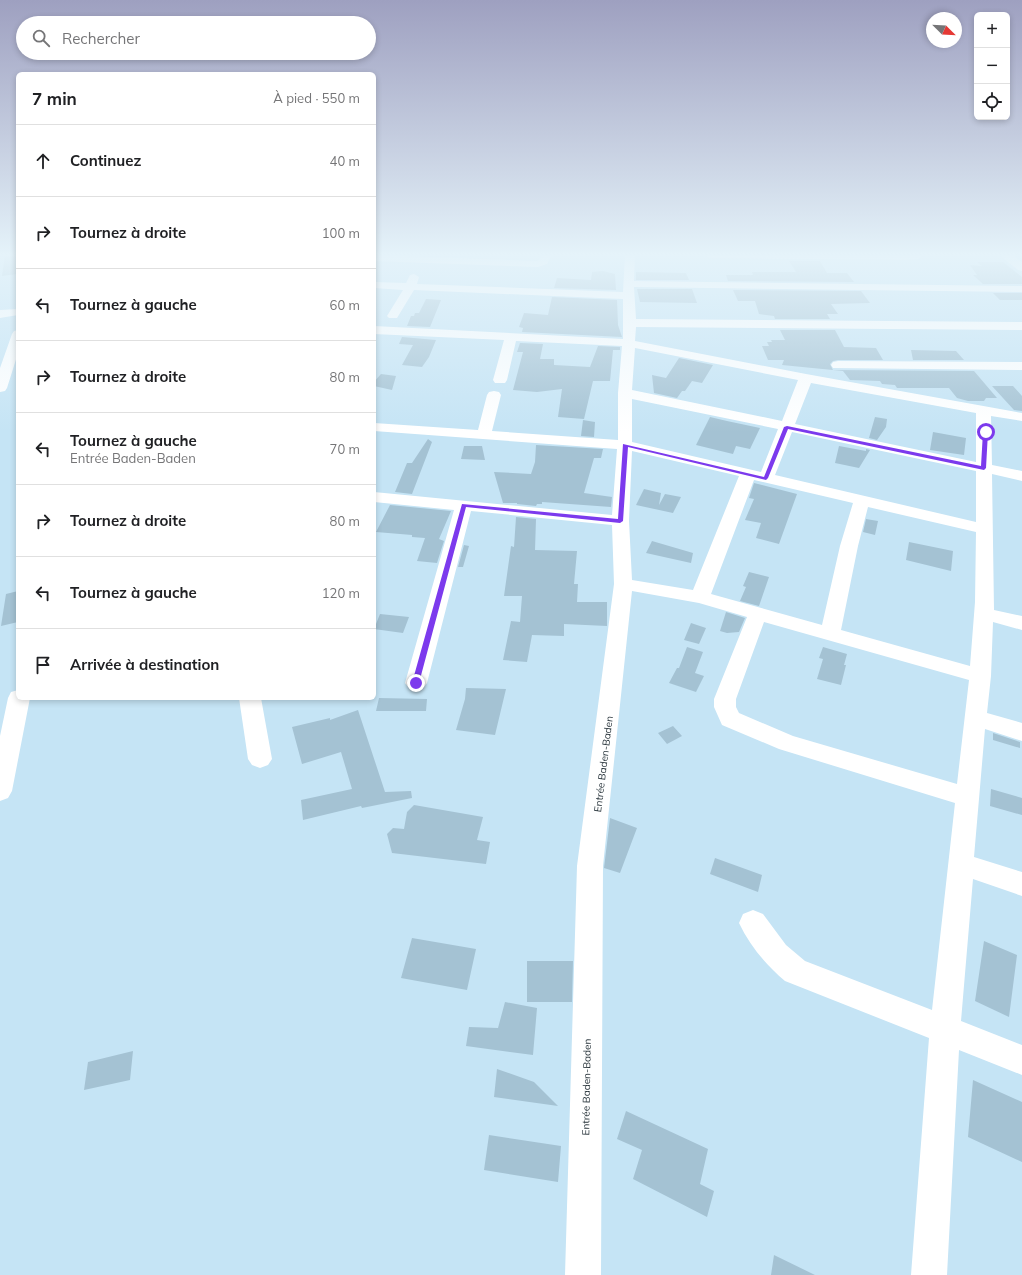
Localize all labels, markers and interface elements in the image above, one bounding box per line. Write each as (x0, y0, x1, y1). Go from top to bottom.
north arrow (926, 12, 962, 48)
map controls (974, 12, 1010, 120)
button: + (974, 12, 1010, 48)
search box (16, 16, 376, 60)
icon: search (30, 27, 52, 49)
text: Rechercher (62, 29, 140, 48)
button: − (974, 48, 1010, 84)
button: locate (974, 84, 1010, 120)
text: 7 min (32, 88, 77, 109)
text: À pied · 550 m (273, 90, 360, 106)
icon: ahead (32, 150, 54, 172)
text: Continuez (70, 151, 141, 170)
text: 40 m (330, 153, 360, 169)
icon: right (32, 222, 54, 244)
text: Tournez à droite (70, 223, 186, 242)
text: 100 m (322, 225, 360, 241)
icon: left (32, 294, 54, 316)
text: Tournez à gauche (70, 295, 197, 314)
text: 60 m (330, 297, 360, 313)
icon: right (32, 366, 54, 388)
text: Tournez à droite (70, 367, 186, 386)
text: 80 m (330, 369, 360, 385)
route start (977, 423, 995, 441)
text: Tournez à gauche (70, 431, 197, 450)
icon: left (32, 438, 54, 460)
text: 70 m (330, 441, 360, 457)
text: Entrée Baden-Baden (70, 450, 196, 466)
icon: right (32, 510, 54, 532)
text: Tournez à droite (70, 511, 186, 530)
text: 80 m (330, 513, 360, 529)
icon: left (32, 582, 54, 604)
text: Tournez à gauche (70, 583, 197, 602)
text: 120 m (322, 585, 360, 601)
icon: arrive (32, 654, 54, 676)
text: Arrivée à destination (70, 655, 219, 674)
route end (407, 674, 425, 692)
street label: Entrée Baden-Baden (591, 715, 616, 813)
street label: Entrée Baden-Baden (579, 1038, 594, 1136)

